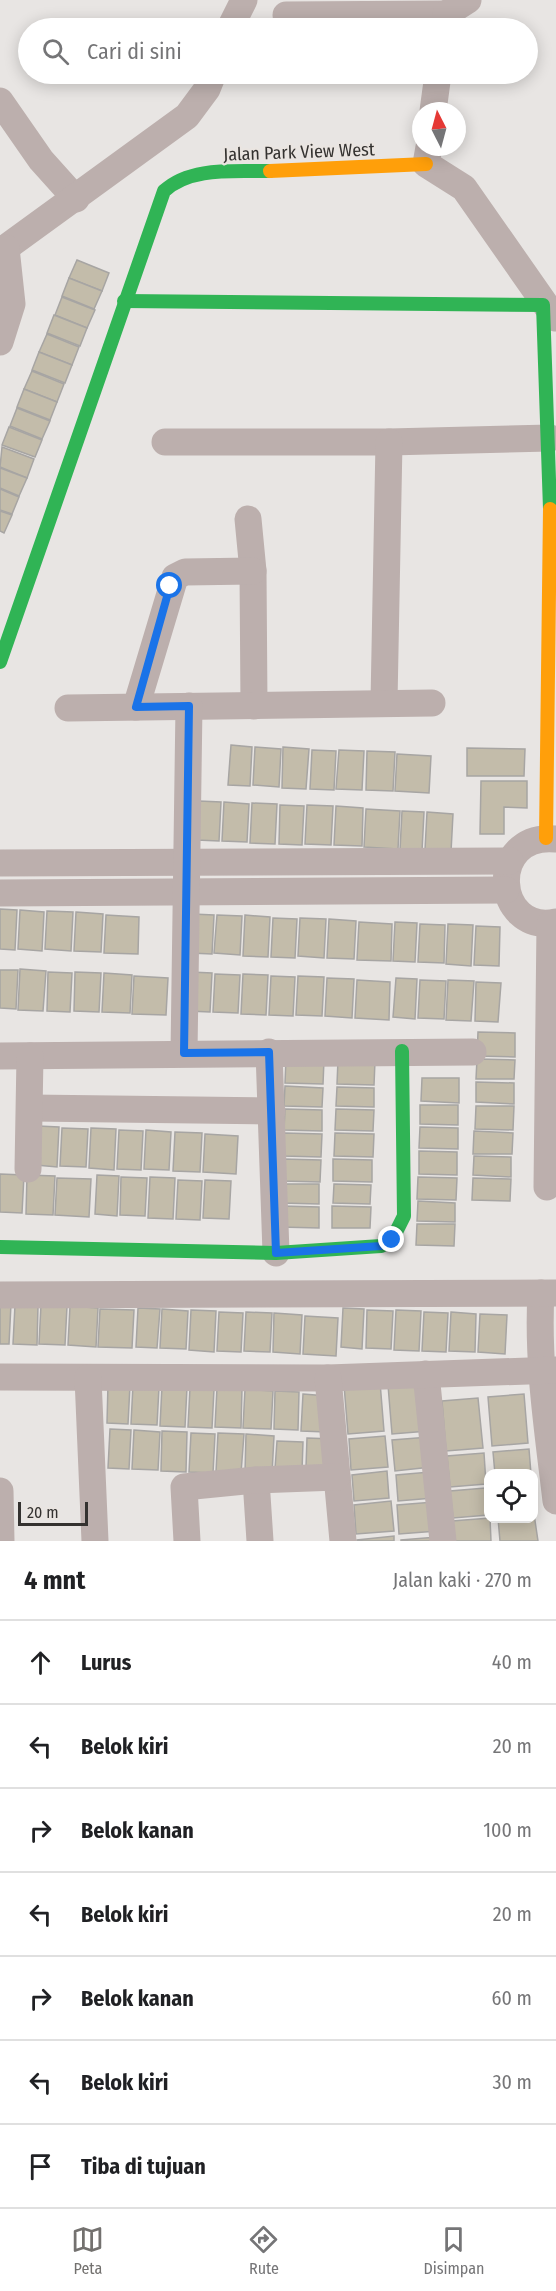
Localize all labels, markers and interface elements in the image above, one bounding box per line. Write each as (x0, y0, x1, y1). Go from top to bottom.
search box (18, 18, 538, 84)
icon: search (39, 35, 72, 68)
text: Cari di sini (87, 38, 182, 65)
north arrow (412, 102, 466, 156)
street label: Jalan Park View West (223, 138, 375, 166)
route start (156, 572, 182, 598)
route end (378, 1226, 404, 1252)
map controls (484, 1469, 538, 1523)
button: locate (484, 1469, 538, 1523)
scale bar (18, 1499, 88, 1526)
text: 20 m (27, 1503, 58, 1522)
text: 4 mnt (24, 1565, 85, 1596)
text: Jalan kaki · 270 m (393, 1568, 532, 1592)
icon: ahead (24, 1646, 57, 1679)
text: Lurus (81, 1649, 131, 1676)
text: 40 m (492, 1650, 532, 1674)
icon: left (24, 1730, 57, 1763)
text: Belok kiri (81, 1733, 169, 1760)
text: 20 m (493, 1734, 532, 1758)
icon: right (24, 1814, 57, 1847)
text: Belok kanan (81, 1817, 194, 1844)
text: 100 m (483, 1818, 532, 1842)
icon: left (24, 1898, 57, 1931)
text: Belok kiri (81, 1901, 169, 1928)
text: 20 m (493, 1902, 532, 1926)
icon: right (24, 1982, 57, 2015)
text: Belok kanan (81, 1985, 194, 2012)
text: 60 m (492, 1986, 532, 2010)
icon: left (24, 2066, 57, 2099)
text: Belok kiri (81, 2069, 169, 2096)
text: 30 m (492, 2070, 532, 2094)
icon: arrive (24, 2150, 57, 2183)
text: Tiba di tujuan (81, 2153, 206, 2180)
tab: Peta (71, 2223, 104, 2278)
tab: Rute (247, 2223, 280, 2278)
tab: Disimpan (423, 2223, 485, 2278)

